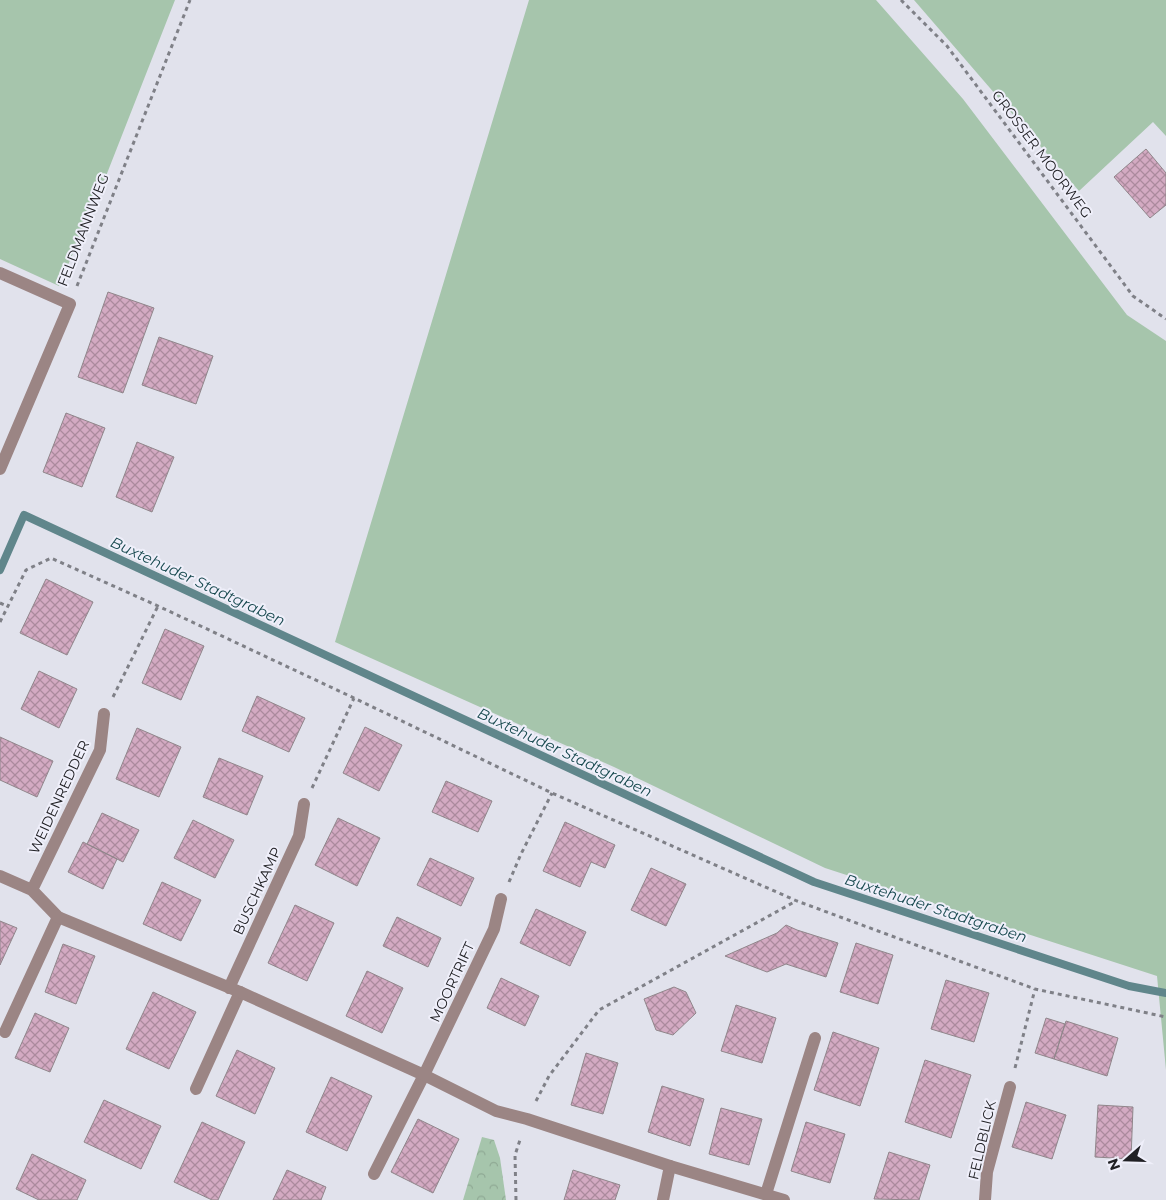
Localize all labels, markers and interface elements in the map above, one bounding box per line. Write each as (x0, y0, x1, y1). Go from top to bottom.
street label: GROSSER MOORWEG (988, 86, 1096, 222)
street label: FELDMANNWEG (53, 171, 113, 289)
water label: Buxtehuder Stadtgraben (108, 532, 288, 630)
water label: Buxtehuder Stadtgraben (475, 703, 655, 801)
street label: WEIDENREDDER (25, 737, 93, 857)
street label: BUSCHKAMP (229, 844, 285, 938)
water label: Buxtehuder Stadtgraben (842, 870, 1030, 946)
street label: MOORTRIFT (426, 939, 478, 1025)
street label: FELDBLICK (964, 1098, 1000, 1181)
north arrow (1101, 1135, 1151, 1185)
text: N (1103, 1156, 1124, 1173)

